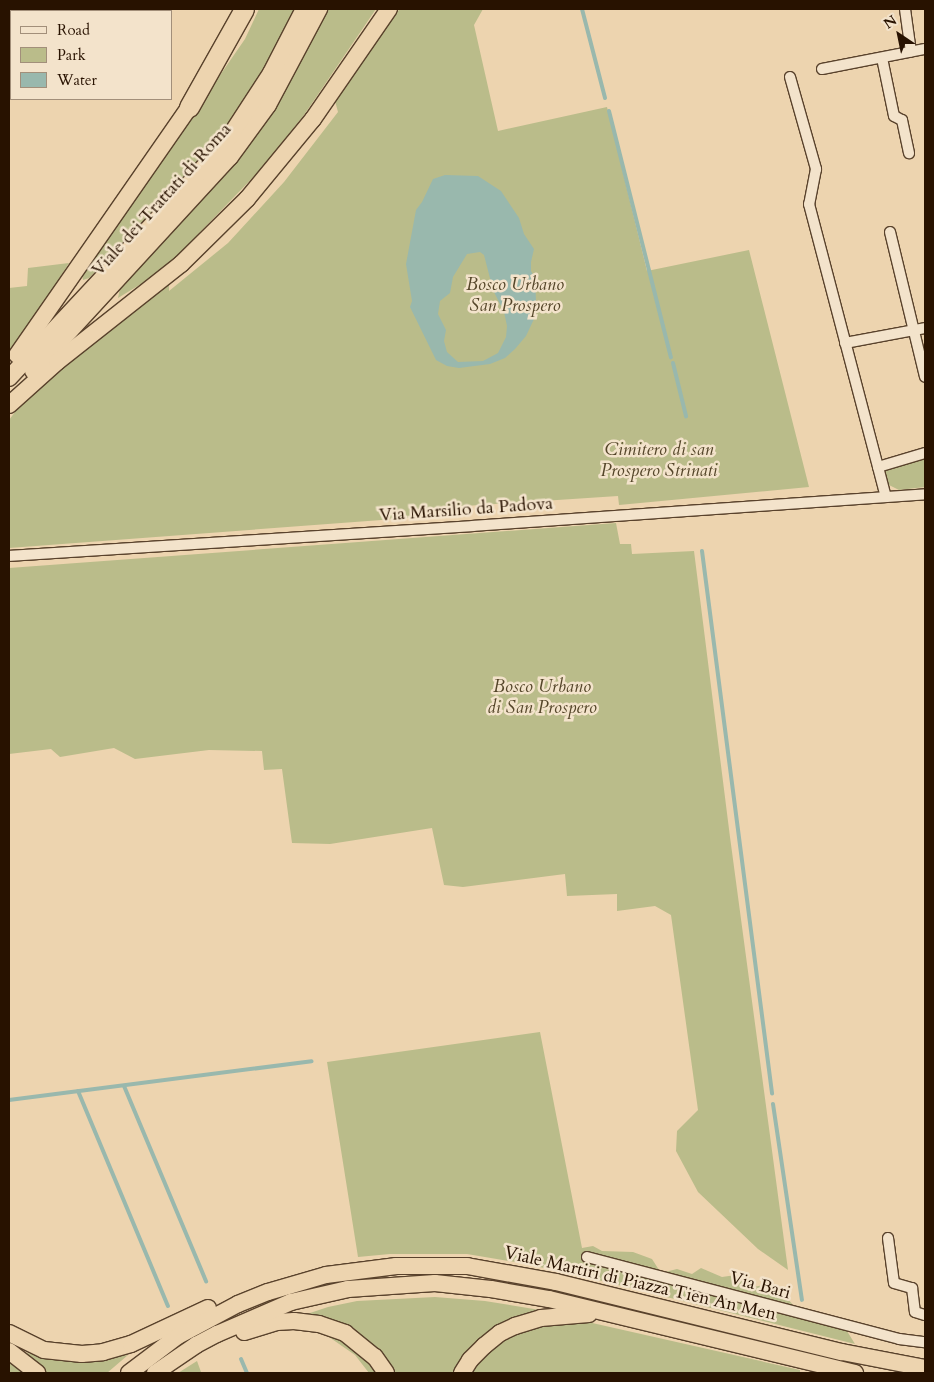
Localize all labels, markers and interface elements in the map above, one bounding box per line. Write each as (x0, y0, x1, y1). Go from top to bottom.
legend (10, 10, 172, 100)
north arrow (874, 10, 924, 60)
text: N (880, 11, 901, 33)
text: Road (57, 20, 90, 40)
text: Park (57, 45, 86, 65)
text: Water (57, 70, 97, 90)
street label: Viale dei Trattati di Roma (88, 119, 236, 281)
park label: Bosco Urbano San Prospero (466, 275, 564, 318)
park label: Cimitero di san Prospero Strinati (601, 440, 717, 482)
street label: Via Marsilio da Padova (378, 493, 554, 527)
park label: Bosco Urbano di San Prospero (487, 677, 597, 720)
street label: Viale Martiri di Piazza Tien An Men (502, 1242, 778, 1326)
street label: Via Bari (727, 1267, 793, 1305)

